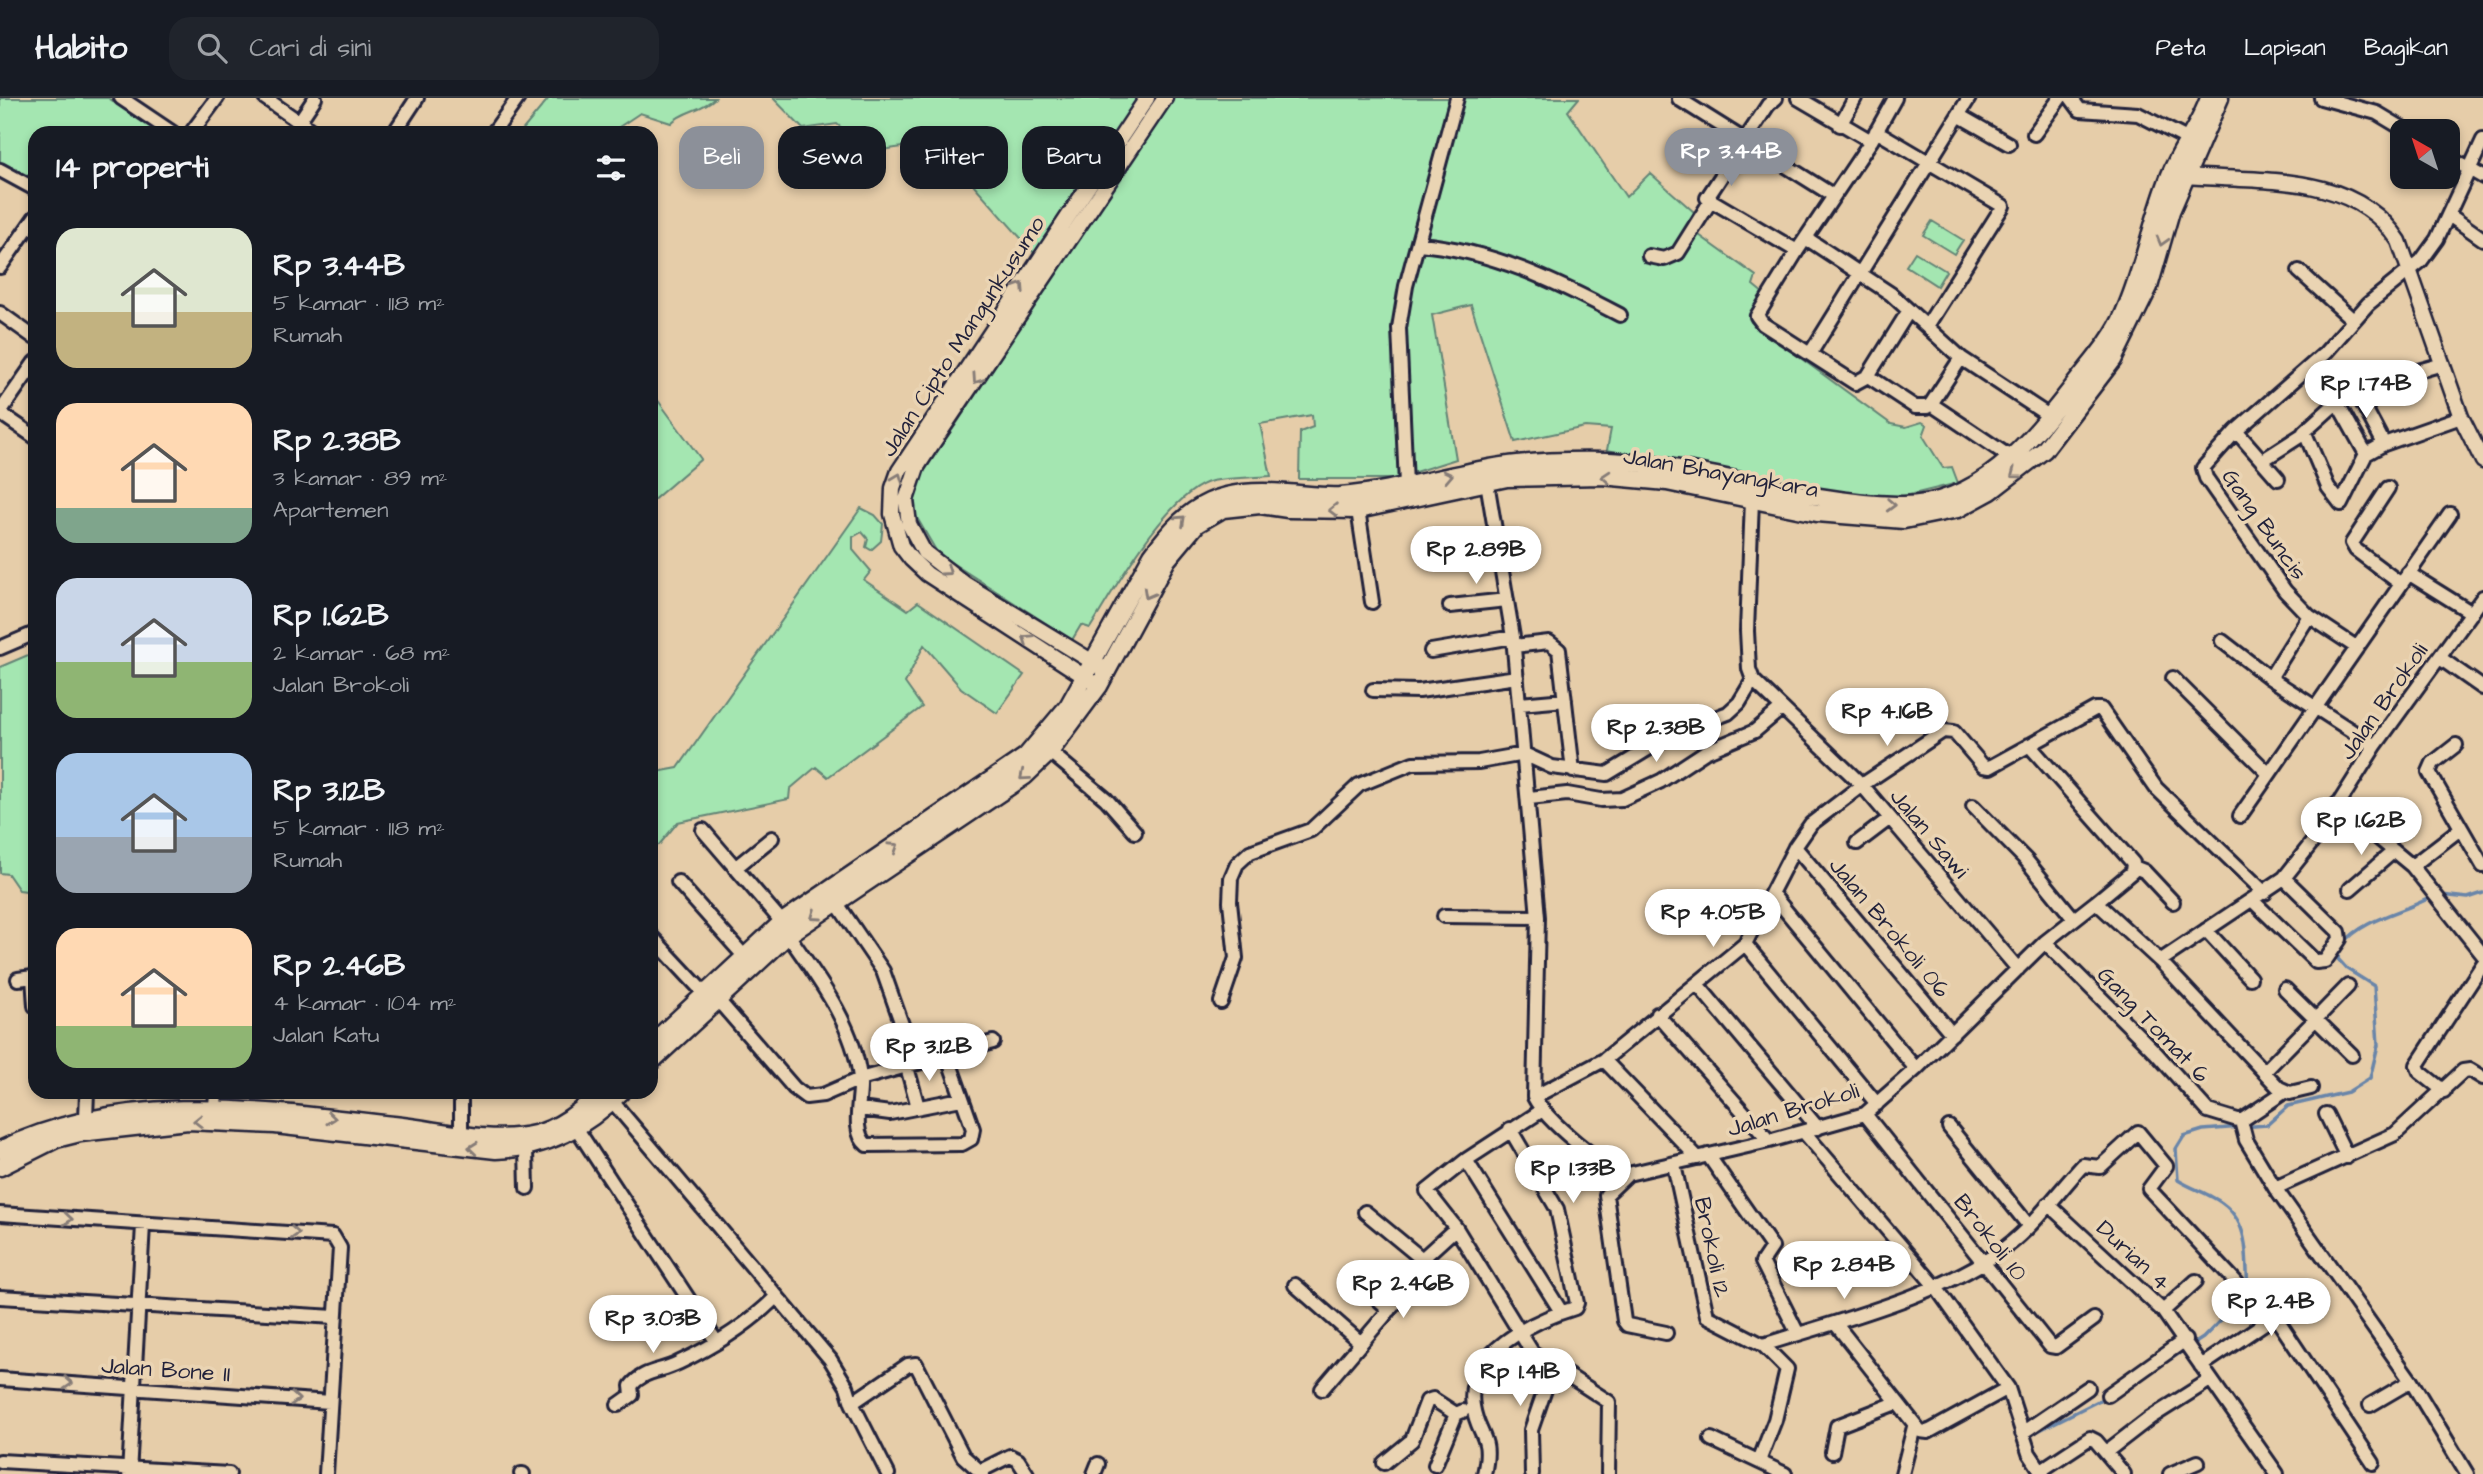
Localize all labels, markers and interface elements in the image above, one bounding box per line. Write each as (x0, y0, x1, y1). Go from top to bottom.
search box (169, 17, 659, 80)
text: Habito (35, 25, 127, 71)
icon: search (193, 29, 231, 67)
text: Cari di sini (249, 30, 371, 66)
text: Peta (2155, 31, 2206, 65)
text: Lapisan (2244, 31, 2326, 65)
text: Bagikan (2364, 31, 2448, 65)
north arrow (2390, 119, 2460, 189)
map controls (2390, 119, 2460, 189)
chip: Beli (679, 126, 764, 189)
chip: Sewa (778, 126, 886, 189)
chip: Filter (900, 126, 1008, 189)
chip: Baru (1022, 126, 1125, 189)
pin: Rp 3.44B (1659, 129, 1803, 188)
text: Rp 3.44B (1680, 135, 1782, 167)
text: 14 properti (56, 147, 209, 189)
icon: filters (592, 149, 630, 187)
street label: Jalan Cipto Mangunkusumo (873, 210, 1054, 464)
one-way arrow (2156, 234, 2171, 246)
text: Rp 3.44B (273, 245, 405, 287)
icon: home (112, 256, 196, 340)
one-way arrow (1012, 282, 1025, 295)
text: 5 kamar · 118 m² (273, 287, 445, 319)
text: Rumah (273, 319, 342, 351)
pin: Rp 1.74B (2294, 360, 2438, 420)
text: Rp 1.74B (2321, 367, 2411, 399)
one-way arrow (972, 371, 985, 384)
text: Rp 2.38B (273, 420, 401, 462)
icon: home (112, 431, 196, 515)
street label: Jalan Bhayangkara (1621, 440, 1821, 507)
text: 3 kamar · 89 m² (273, 462, 447, 494)
street label: Gang Buncis (2213, 462, 2314, 587)
one-way arrow (2010, 466, 2022, 478)
one-way arrow (1600, 469, 1611, 484)
one-way arrow (1442, 470, 1454, 485)
one-way arrow (889, 473, 903, 485)
text: Apartemen (273, 494, 389, 526)
one-way arrow (1886, 497, 1897, 512)
one-way arrow (1327, 503, 1338, 518)
one-way arrow (1173, 515, 1186, 528)
pin: Rp 2.89B (1404, 526, 1548, 586)
text: Rp 2.89B (1426, 533, 1526, 565)
one-way arrow (939, 563, 952, 575)
one-way arrow (1143, 587, 1156, 600)
text: Rp 1.62B (273, 595, 388, 637)
icon: home (112, 606, 196, 690)
one-way arrow (1022, 635, 1035, 647)
street label: Jalan Brokoli (2332, 636, 2436, 766)
text: 2 kamar · 68 m² (273, 637, 450, 669)
text: Jalan Brokoli (273, 669, 409, 701)
pin: Rp 4.16B (1815, 688, 1959, 748)
text: Rp 4.16B (1841, 695, 1933, 727)
pin: Rp 2.38B (1584, 704, 1728, 764)
text: Rp 2.38B (1607, 711, 1705, 743)
one-way arrow (1020, 768, 1033, 780)
text: Rp 3.12B (273, 770, 385, 812)
icon: home (112, 781, 196, 865)
street label: Jalan Sawi (1882, 782, 1977, 886)
pin: Rp 1.62B (2289, 798, 2433, 857)
text: Rp 1.62B (2317, 804, 2405, 836)
text: 5 kamar · 118 m² (273, 812, 445, 844)
one-way arrow (886, 842, 899, 855)
text: Rumah (273, 844, 342, 876)
street label: Jalan Brokoli 06 (1821, 851, 1957, 1005)
pin: Rp 4.05B (1641, 890, 1785, 949)
text: Rp 4.05B (1661, 896, 1765, 928)
one-way arrow (810, 908, 823, 920)
text: Rp 2.46B (273, 945, 405, 987)
icon: home (112, 956, 196, 1040)
street label: Gang Tomat 6 (2089, 960, 2217, 1090)
text: 4 kamar · 104 m² (273, 987, 456, 1019)
text: Jalan Katu (273, 1019, 380, 1051)
pin: Rp 3.12B (857, 1024, 1001, 1083)
text: Rp 3.12B (886, 1030, 972, 1062)
street label: Jalan Brokoli (1724, 1075, 1864, 1145)
one-way arrow (325, 1111, 337, 1126)
one-way arrow (192, 1113, 202, 1129)
one-way arrow (467, 1140, 478, 1155)
pin: Rp 1.33B (1501, 1146, 1645, 1205)
text: Rp 1.33B (1531, 1152, 1615, 1184)
street label: Brokoli 10 (1946, 1187, 2034, 1288)
street label: Brokoli 12 (1686, 1194, 1738, 1300)
one-way arrow (63, 1211, 74, 1226)
street label: Durian 4 (2089, 1213, 2178, 1299)
one-way arrow (290, 1225, 301, 1240)
pin: Rp 2.84B (1772, 1242, 1916, 1301)
text: Rp 2.84B (1793, 1248, 1895, 1280)
pin: Rp 2.46B (1331, 1260, 1475, 1320)
text: Rp 2.46B (1352, 1267, 1454, 1299)
pin: Rp 2.4B (2206, 1278, 2336, 1338)
text: Rp 2.4B (2228, 1285, 2314, 1317)
pin: Rp 3.03B (581, 1296, 725, 1355)
text: Rp 3.03B (605, 1302, 701, 1334)
pin: Rp 1.41B (1448, 1348, 1592, 1408)
street label: Jalan Bone II (100, 1350, 232, 1390)
text: Rp 1.41B (1480, 1355, 1560, 1387)
one-way arrow (63, 1375, 74, 1390)
one-way arrow (290, 1391, 301, 1406)

